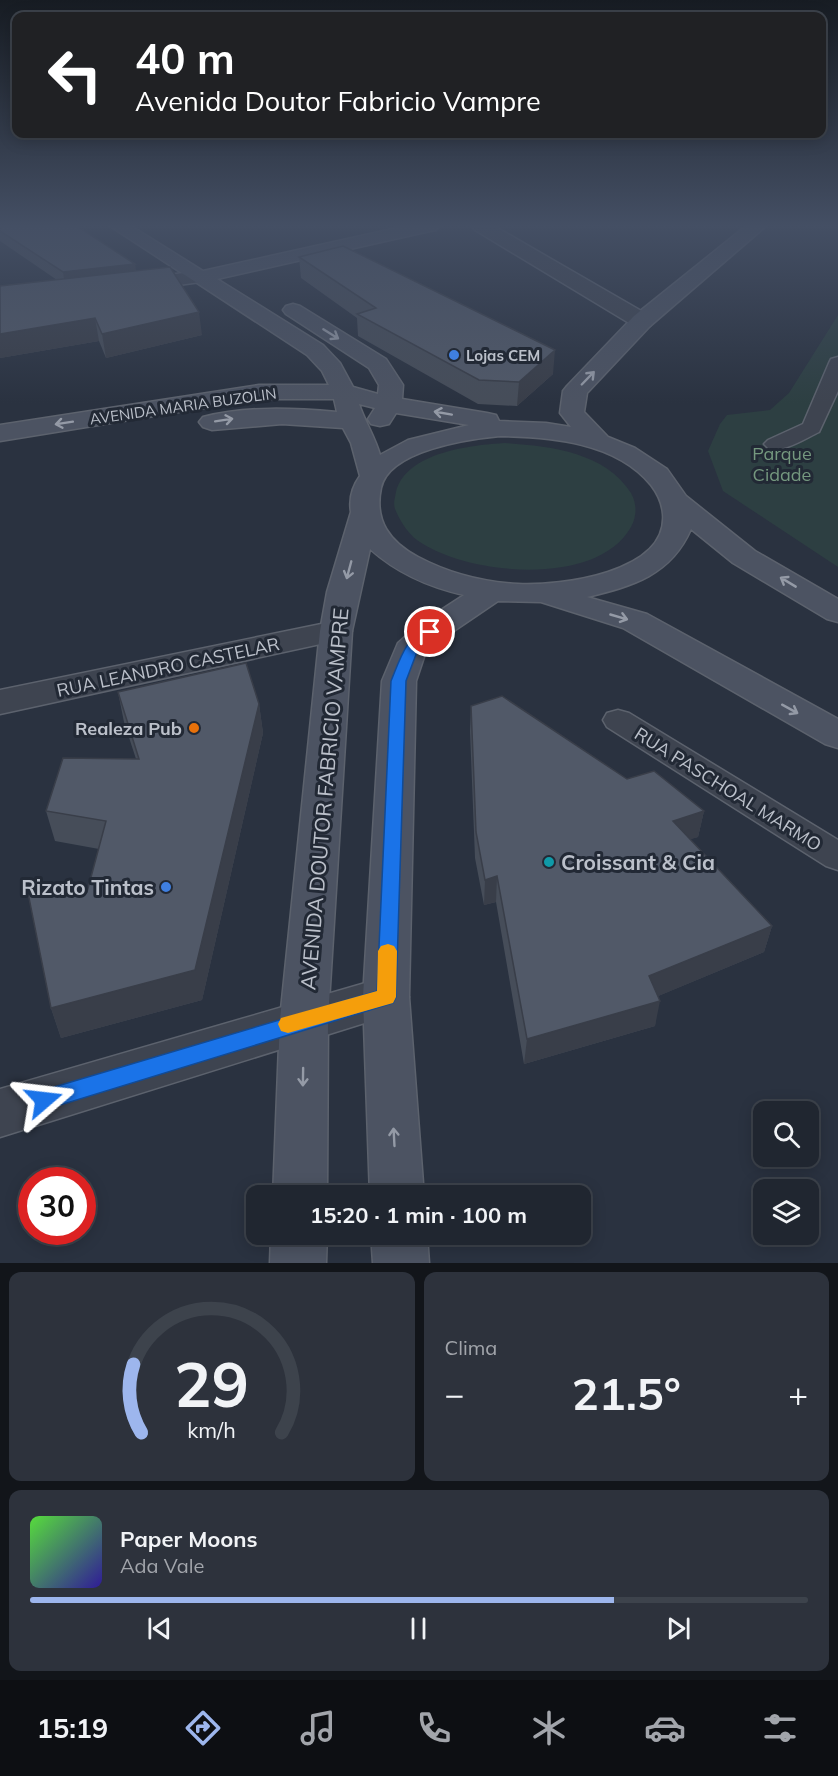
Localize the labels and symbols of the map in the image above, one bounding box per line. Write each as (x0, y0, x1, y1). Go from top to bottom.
one-way arrow (322, 329, 339, 341)
place label: Lojas CEM (466, 346, 540, 365)
marker: Lojas CEM (447, 348, 461, 362)
one-way arrow (581, 370, 595, 385)
street label: AVENIDA MARIA BUZOLIN (88, 383, 278, 429)
one-way arrow (434, 407, 454, 418)
one-way arrow (213, 415, 233, 426)
one-way arrow (55, 417, 74, 428)
park label: Parque Cidade (752, 442, 812, 486)
one-way arrow (342, 560, 354, 579)
one-way arrow (780, 576, 797, 588)
pin (404, 606, 455, 657)
street label: AVENIDA DOUTOR FABRICIO VAMPRE (294, 607, 354, 991)
one-way arrow (609, 612, 628, 623)
street label: RUA LEANDRO CASTELAR (54, 632, 282, 702)
one-way arrow (781, 703, 798, 715)
place label: Realeza Pub (75, 717, 182, 740)
marker: Realeza Pub (187, 721, 201, 735)
street label: RUA PASCHOAL MARMO (630, 722, 826, 856)
place label: Croissant & Cia (561, 849, 715, 875)
marker: Croissant & Cia (542, 855, 556, 869)
place label: Rizato Tintas (21, 874, 154, 900)
marker: Rizato Tintas (159, 880, 173, 894)
one-way arrow (297, 1067, 308, 1087)
position arrow (12, 1068, 76, 1132)
one-way arrow (388, 1128, 399, 1148)
speed limit sign: 30 (18, 1167, 96, 1245)

